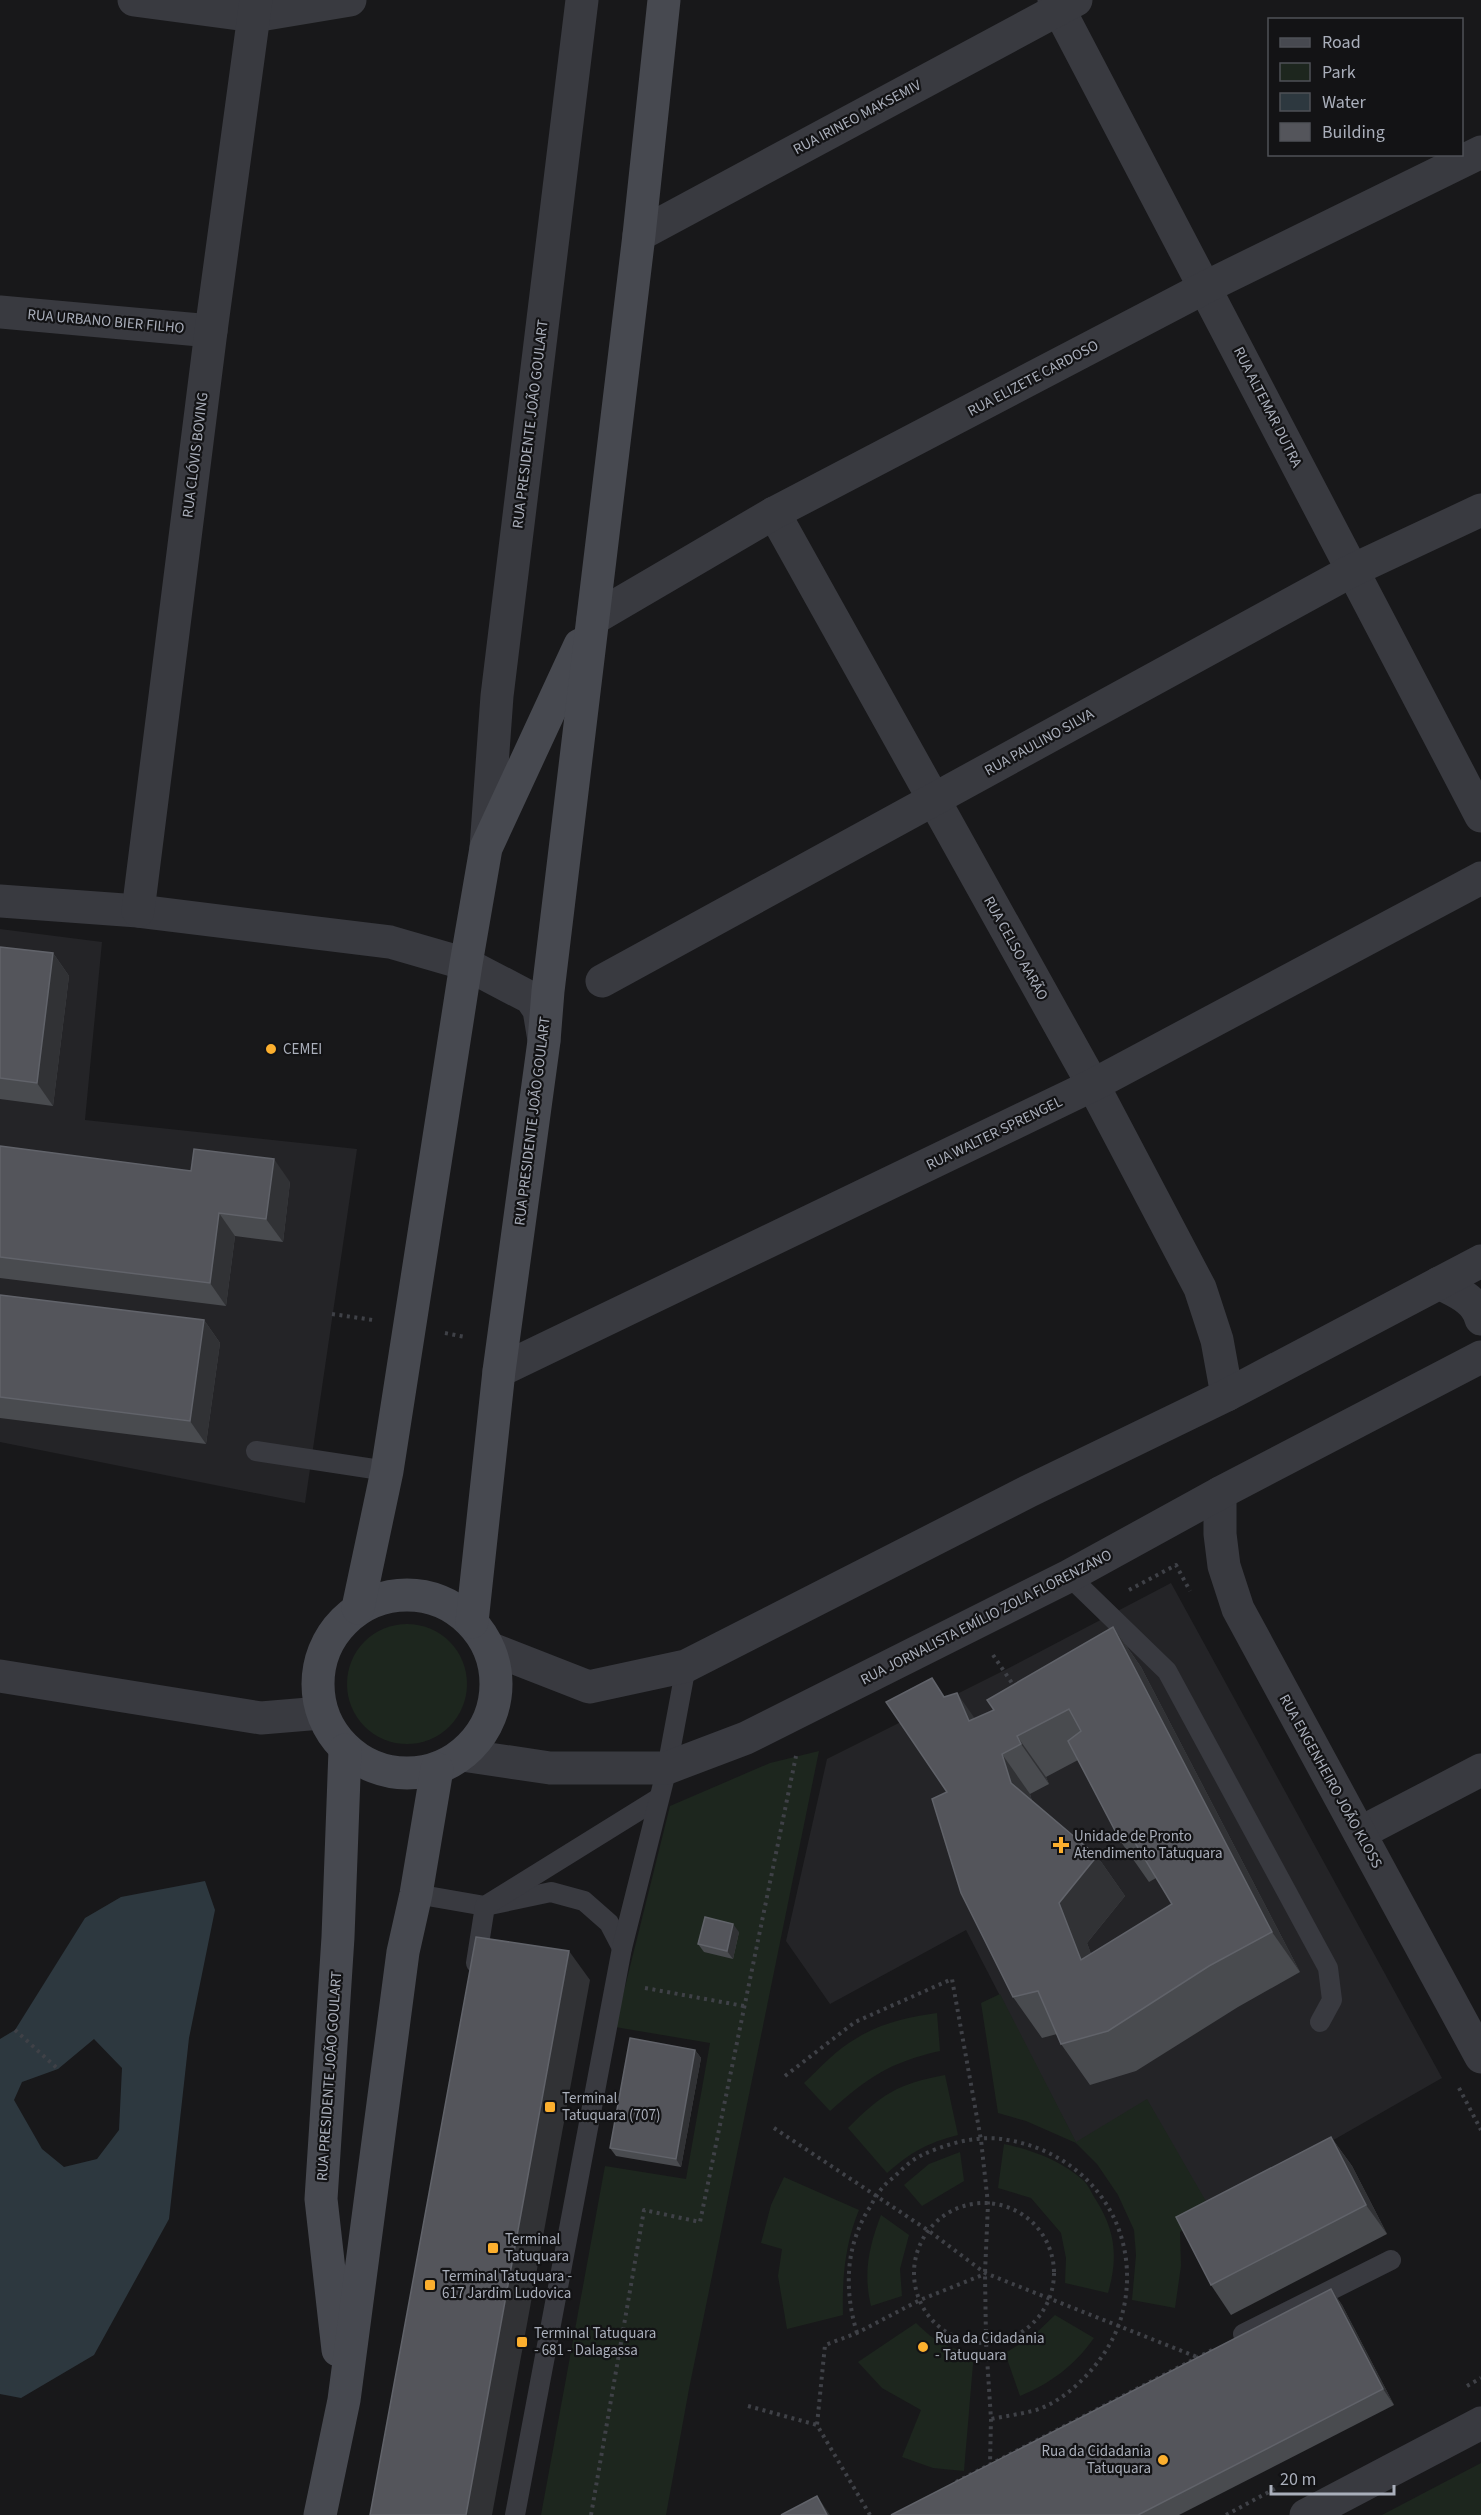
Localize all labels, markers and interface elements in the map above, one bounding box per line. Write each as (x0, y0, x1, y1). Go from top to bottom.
legend (1268, 18, 1463, 156)
text: Road (1322, 30, 1361, 55)
text: Park (1322, 60, 1356, 85)
street label: RUA IRINEO MAKSEMIV (790, 75, 925, 160)
text: Water (1322, 90, 1366, 115)
text: Building (1322, 120, 1385, 145)
street label: RUA URBANO BIER FILHO (27, 304, 185, 339)
street label: RUA PRESIDENTE JOÃO GOULART (507, 318, 554, 530)
street label: RUA ELIZETE CARDOSO (964, 335, 1102, 422)
street label: RUA ALTEMAR DUTRA (1228, 343, 1307, 472)
street label: RUA CLÓVIS BOVING (177, 391, 214, 519)
street label: RUA PAULINO SILVA (981, 703, 1099, 781)
street label: RUA CELSO AARÃO (978, 892, 1053, 1004)
street label: RUA PRESIDENTE JOÃO GOULART (509, 1015, 556, 1227)
place label: CEMEI (283, 1039, 322, 1060)
marker: CEMEI (264, 1042, 278, 1056)
street label: RUA WALTER SPRENGEL (923, 1091, 1066, 1176)
street label: RUA JORNALISTA EMÍLIO ZOLA FLORENZANO (857, 1545, 1116, 1690)
street label: RUA ENGENHEIRO JOÃO KLOSS (1274, 1690, 1387, 1872)
place label: Unidade de Pronto Atendimento Tatuquara (1074, 1826, 1223, 1864)
marker: Unidade de Pronto Atendimento Tatuquara (1052, 1836, 1070, 1854)
street label: RUA PRESIDENTE JOÃO GOULART (312, 1970, 347, 2182)
place label: Terminal Tatuquara (707) (562, 2088, 660, 2126)
marker: Terminal Tatuquara (707) (543, 2100, 557, 2114)
place label: Terminal Tatuquara (505, 2229, 569, 2267)
marker: Terminal Tatuquara (486, 2241, 500, 2255)
place label: Terminal Tatuquara - 617 Jardim Ludovica (442, 2266, 572, 2304)
marker: Terminal Tatuquara - 617 Jardim Ludovica (423, 2278, 437, 2292)
place label: Terminal Tatuquara - 681 - Dalagassa (534, 2323, 656, 2361)
place label: Rua da Cidadania - Tatuquara (935, 2328, 1045, 2366)
marker: Terminal Tatuquara - 681 - Dalagassa (515, 2335, 529, 2349)
marker: Rua da Cidadania - Tatuquara (916, 2340, 930, 2354)
place label: Rua da Cidadania Tatuquara (1041, 2441, 1151, 2479)
marker: Rua da Cidadania Tatuquara (1156, 2453, 1170, 2467)
scale bar (1271, 2458, 1394, 2496)
text: 20 m (1280, 2467, 1316, 2492)

